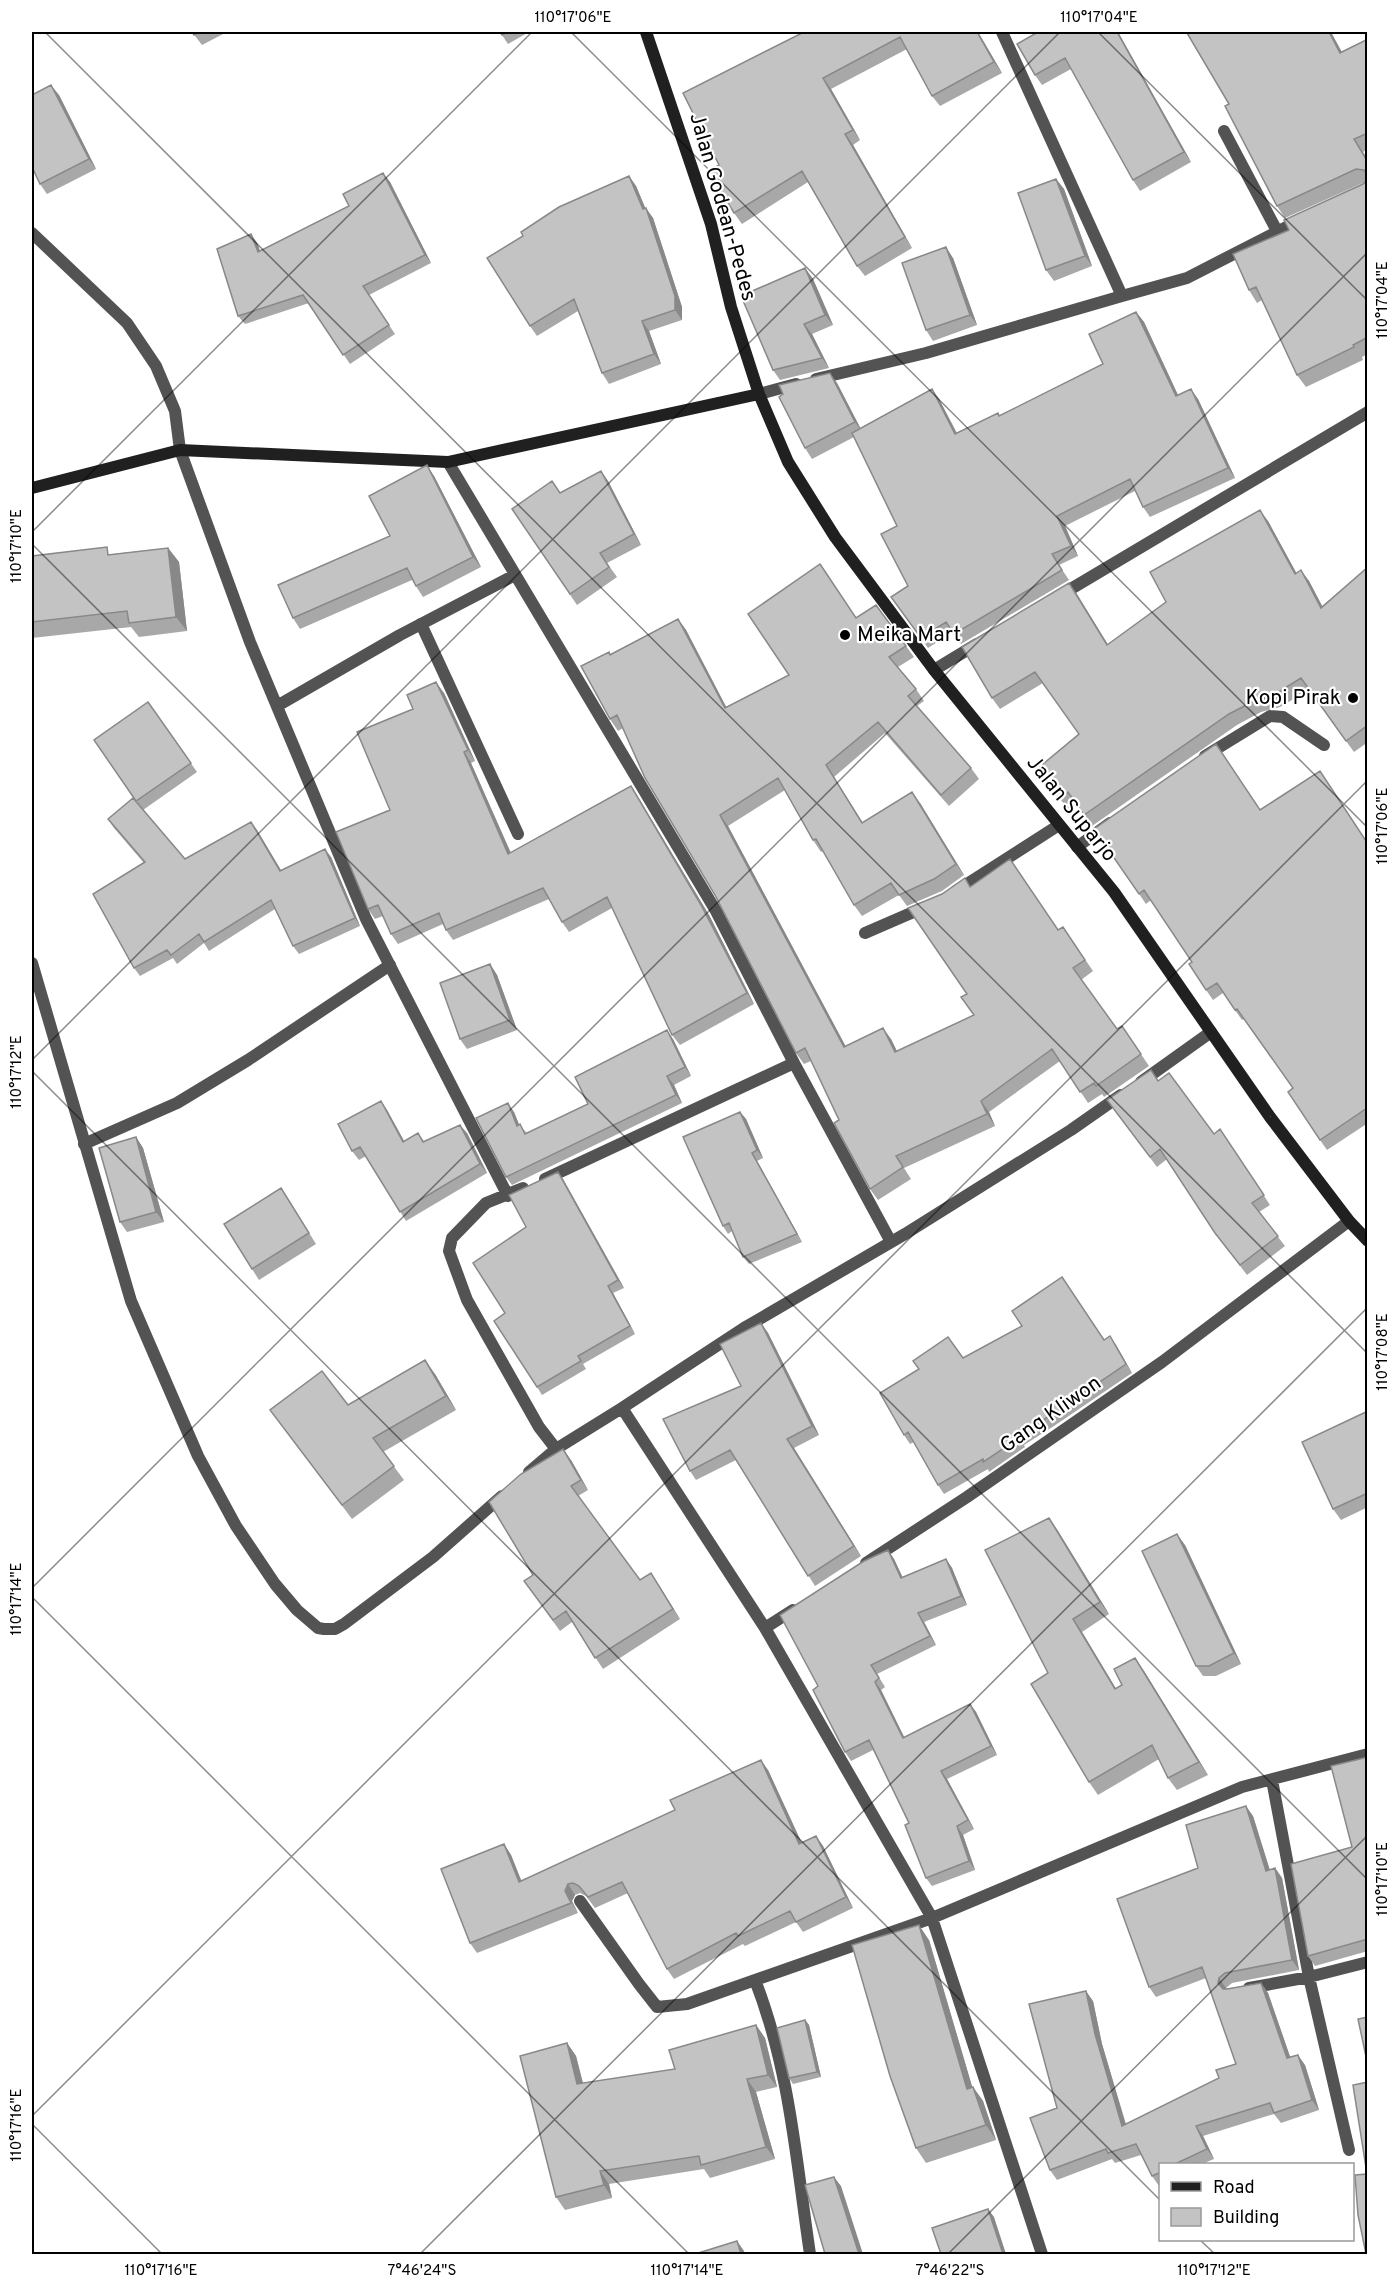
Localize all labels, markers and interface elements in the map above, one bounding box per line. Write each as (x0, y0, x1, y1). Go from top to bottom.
text: 110°17'06"E (534, 9, 612, 28)
text: 110°17'04"E (1060, 9, 1138, 28)
street label: Jalan Godean-Pedes (682, 110, 762, 304)
text: 110°17'04"E (1374, 261, 1393, 339)
text: 110°17'10"E (8, 509, 27, 583)
place label: Meika Mart (857, 622, 961, 649)
marker: Meika Mart (838, 628, 852, 642)
place label: Kopi Pirak (1245, 685, 1341, 712)
marker: Kopi Pirak (1346, 691, 1360, 705)
street label: Jalan Suparjo (1020, 750, 1122, 868)
text: 110°17'06"E (1374, 787, 1393, 865)
text: 110°17'12"E (8, 1035, 27, 1109)
text: 110°17'08"E (1374, 1313, 1393, 1391)
street label: Gang Kliwon (995, 1370, 1107, 1460)
text: 110°17'14"E (8, 1562, 27, 1636)
text: 110°17'10"E (1374, 1842, 1393, 1916)
text: 110°17'16"E (8, 2088, 27, 2162)
legend (1159, 2163, 1354, 2241)
text: Road (1213, 2177, 1255, 2200)
text: Building (1213, 2207, 1279, 2230)
text: 110°17'16"E (124, 2262, 198, 2281)
text: 7°46'24"S (388, 2262, 456, 2281)
text: 110°17'14"E (650, 2262, 724, 2281)
text: 7°46'22"S (916, 2262, 984, 2281)
text: 110°17'12"E (1177, 2262, 1251, 2281)

